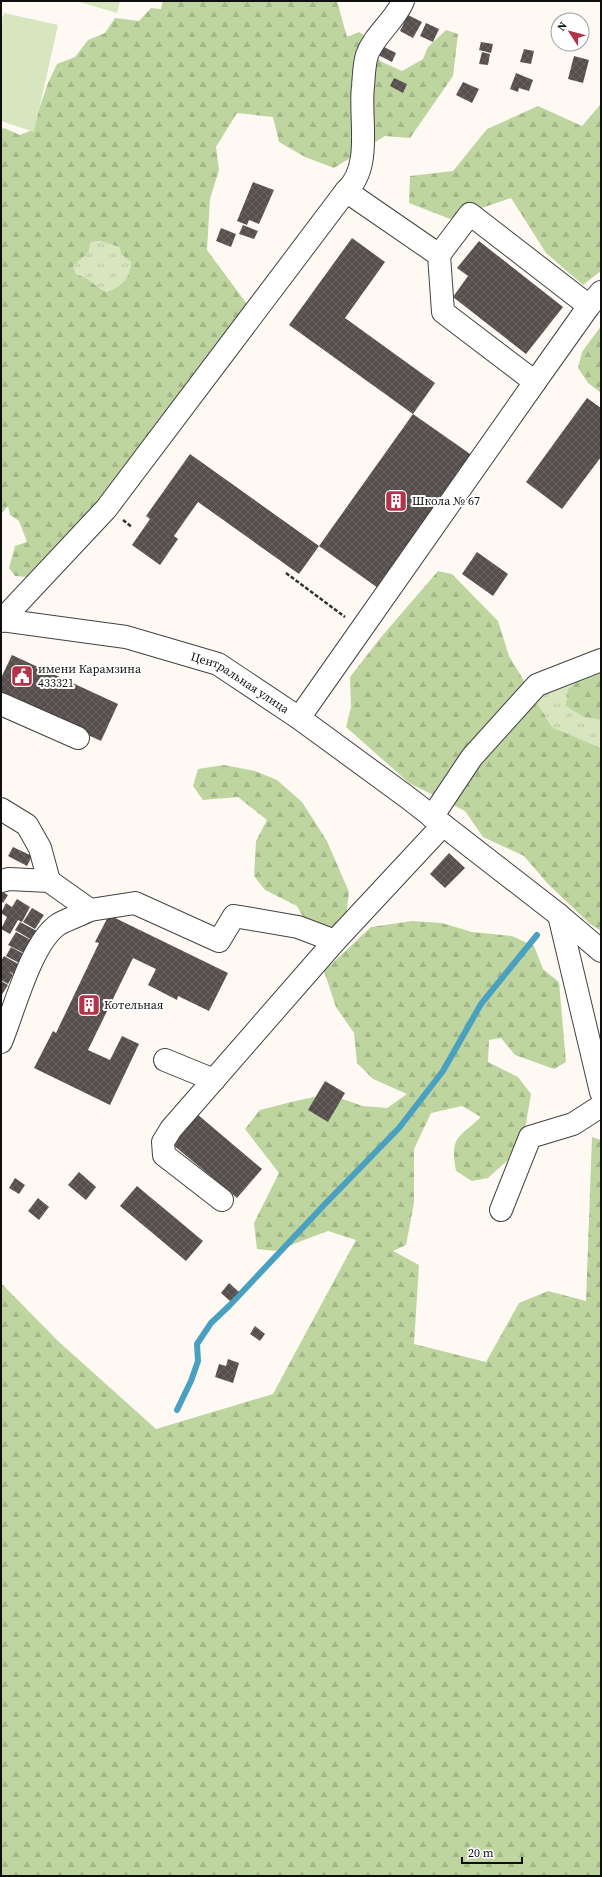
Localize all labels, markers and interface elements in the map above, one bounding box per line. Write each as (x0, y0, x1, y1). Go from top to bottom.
north arrow (550, 12, 590, 52)
text: N (554, 19, 571, 34)
building icon: Школа № 67 (383, 488, 409, 514)
place label: Школа № 67 (412, 493, 480, 509)
street label: Центральная улица (189, 648, 293, 718)
place label: имени Карамзина 433321 (38, 661, 142, 691)
public building icon: имени Карамзина 433321 (9, 663, 35, 689)
building icon: Котельная (76, 992, 102, 1018)
place label: Котельная (104, 997, 163, 1013)
scale bar (462, 1839, 522, 1865)
text: 20 m (468, 1845, 494, 1861)

